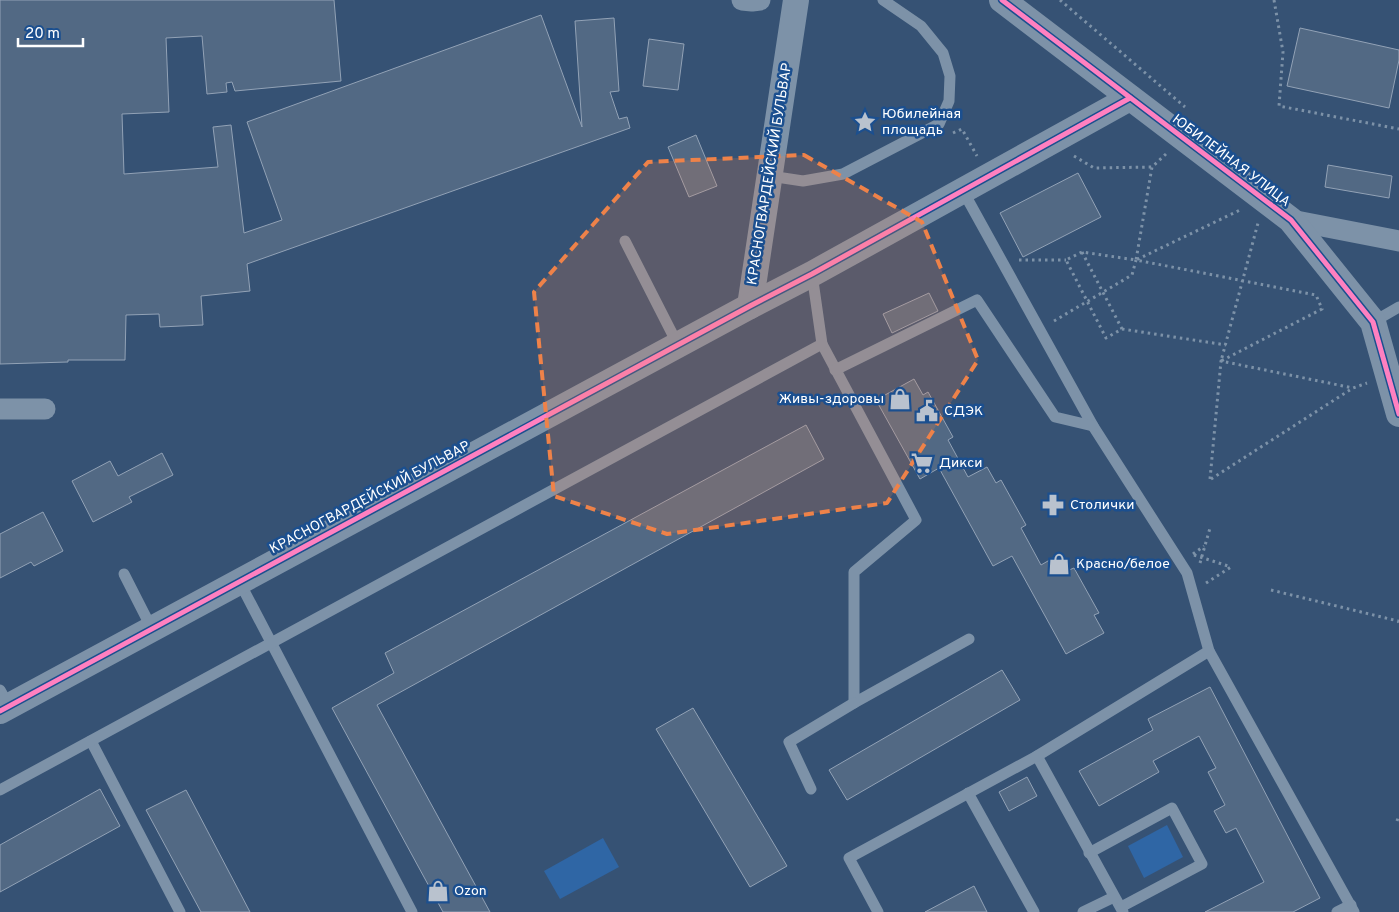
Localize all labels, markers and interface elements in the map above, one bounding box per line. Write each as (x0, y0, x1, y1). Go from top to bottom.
scale bar (18, 15, 82, 47)
text: 20 m (25, 25, 60, 44)
street label: КРАСНОГВАРДЕЙСКИЙ БУЛЬВАР (743, 62, 796, 286)
place label: Юбилейная площадь (882, 106, 961, 139)
place icon: Юбилейная площадь (852, 109, 878, 135)
street label: ЮБИЛЕЙНАЯ УЛИЦА (1169, 110, 1294, 211)
shop icon: Живы-здоровы (887, 386, 913, 412)
place label: Живы-здоровы (779, 391, 884, 408)
public building icon: СДЭК (914, 398, 940, 424)
place label: СДЭК (944, 403, 983, 420)
street label: КРАСНОГВАРДЕЙСКИЙ БУЛЬВАР (266, 437, 473, 558)
supermarket icon: Дикси (909, 450, 935, 476)
place label: Дикси (939, 455, 983, 472)
pharmacy icon: Столички (1040, 492, 1066, 518)
place label: Столички (1070, 497, 1134, 514)
shop icon: Красно/белое (1046, 551, 1072, 577)
place label: Красно/белое (1076, 556, 1170, 573)
shop icon: Ozon (425, 878, 451, 904)
place label: Ozon (454, 883, 487, 900)

